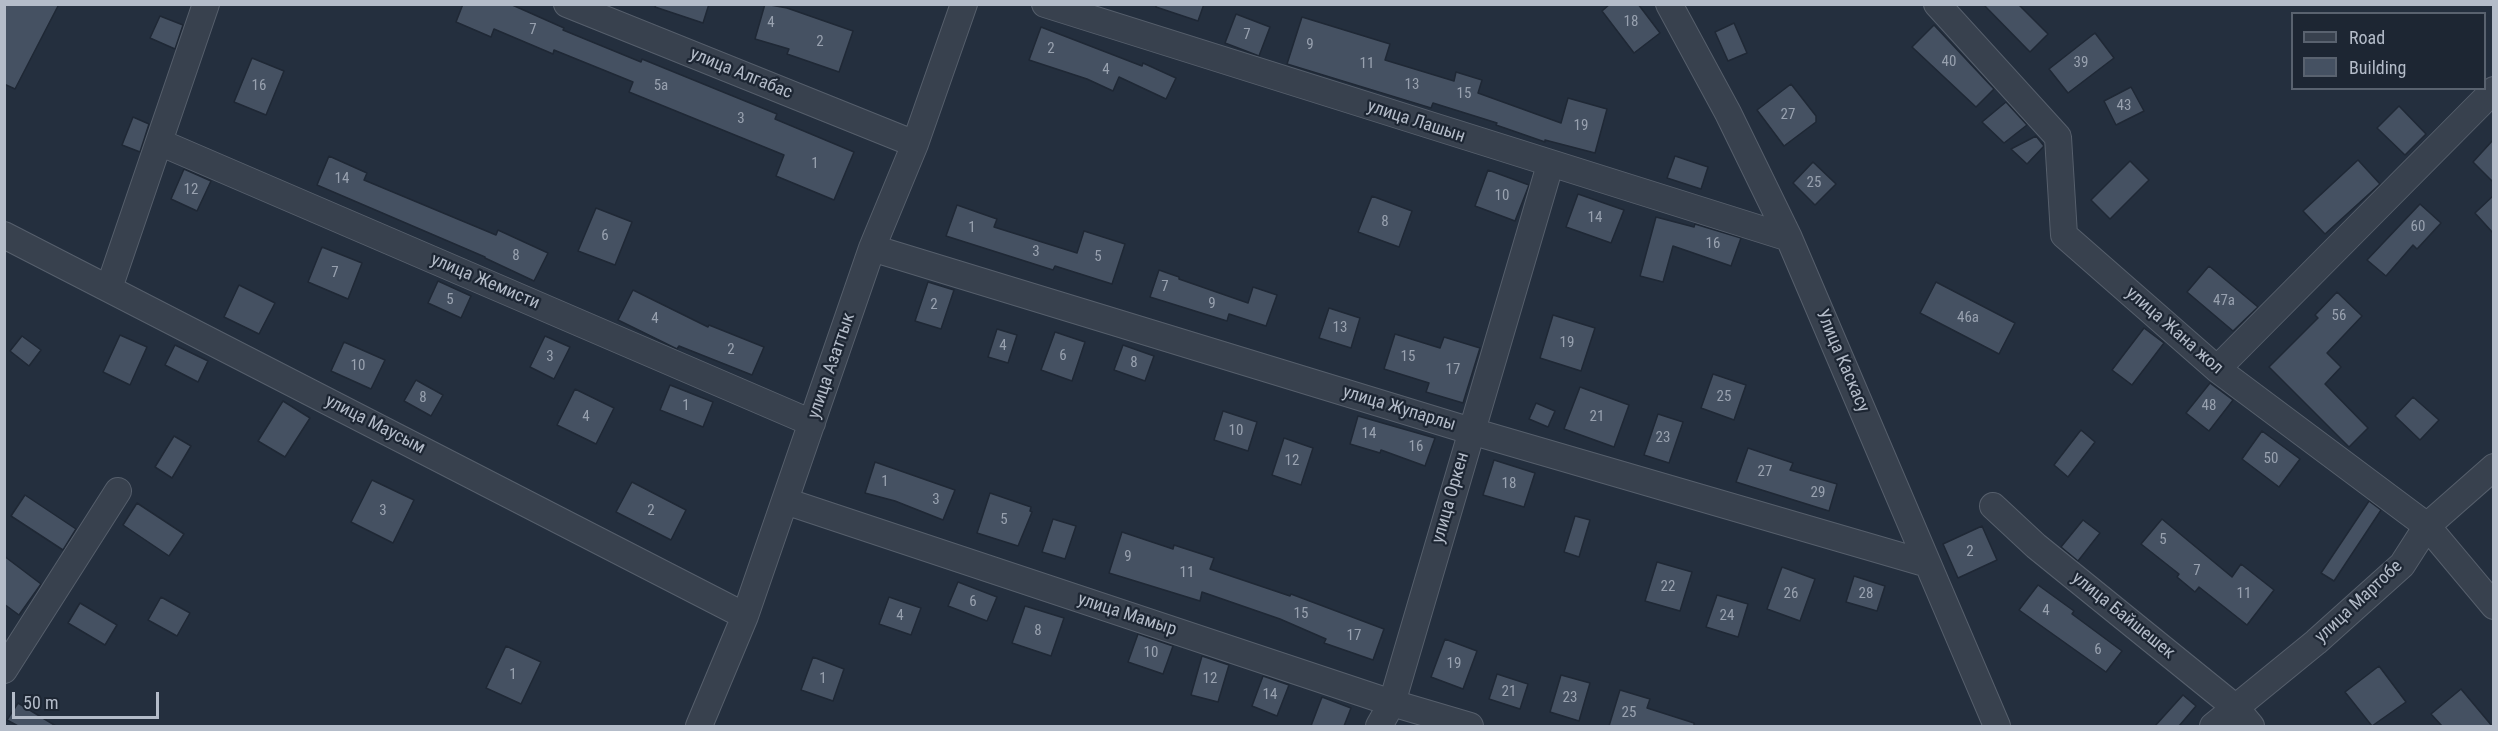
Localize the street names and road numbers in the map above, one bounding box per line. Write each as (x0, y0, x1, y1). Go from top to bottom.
street label: улица Алгабас (687, 44, 795, 104)
street label: улица Лашын (1364, 96, 1468, 148)
street label: улица Жемисти (427, 249, 543, 315)
street label: улица Жана жол (2121, 283, 2227, 379)
street label: Улица Каскасу (1811, 306, 1873, 416)
street label: улица Азаттык (804, 310, 860, 422)
street label: улица Жупарлы (1340, 382, 1458, 436)
street label: улица Маусым (321, 391, 429, 459)
street label: улица Оркен (1428, 450, 1474, 546)
street label: улица Мартобе (2311, 556, 2407, 648)
street label: улица Байшешек (2067, 568, 2179, 664)
street label: улица Мамыр (1075, 589, 1179, 641)

